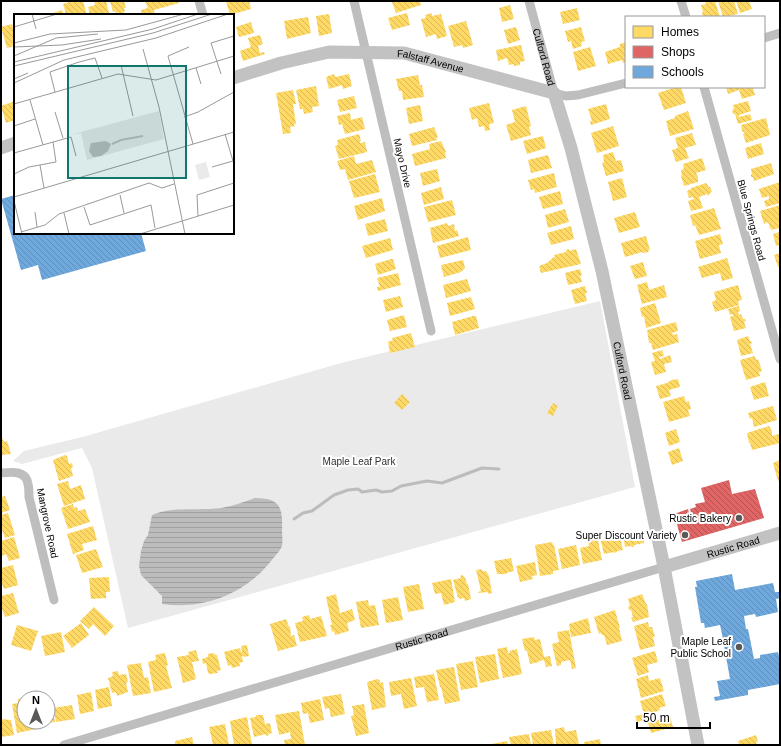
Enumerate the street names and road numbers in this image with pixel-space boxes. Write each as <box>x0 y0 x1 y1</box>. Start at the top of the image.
street label: Culford Road <box>531 27 557 87</box>
street label: Falstaff Avenue <box>397 48 465 75</box>
street label: Mayo Drive <box>391 137 414 189</box>
street label: Blue Springs Road <box>735 178 768 262</box>
street label: Culford Road <box>611 341 634 401</box>
street label: Mangrove Road <box>35 487 60 559</box>
street label: Rustic Road <box>706 534 761 560</box>
street label: Rustic Road <box>394 626 449 652</box>

